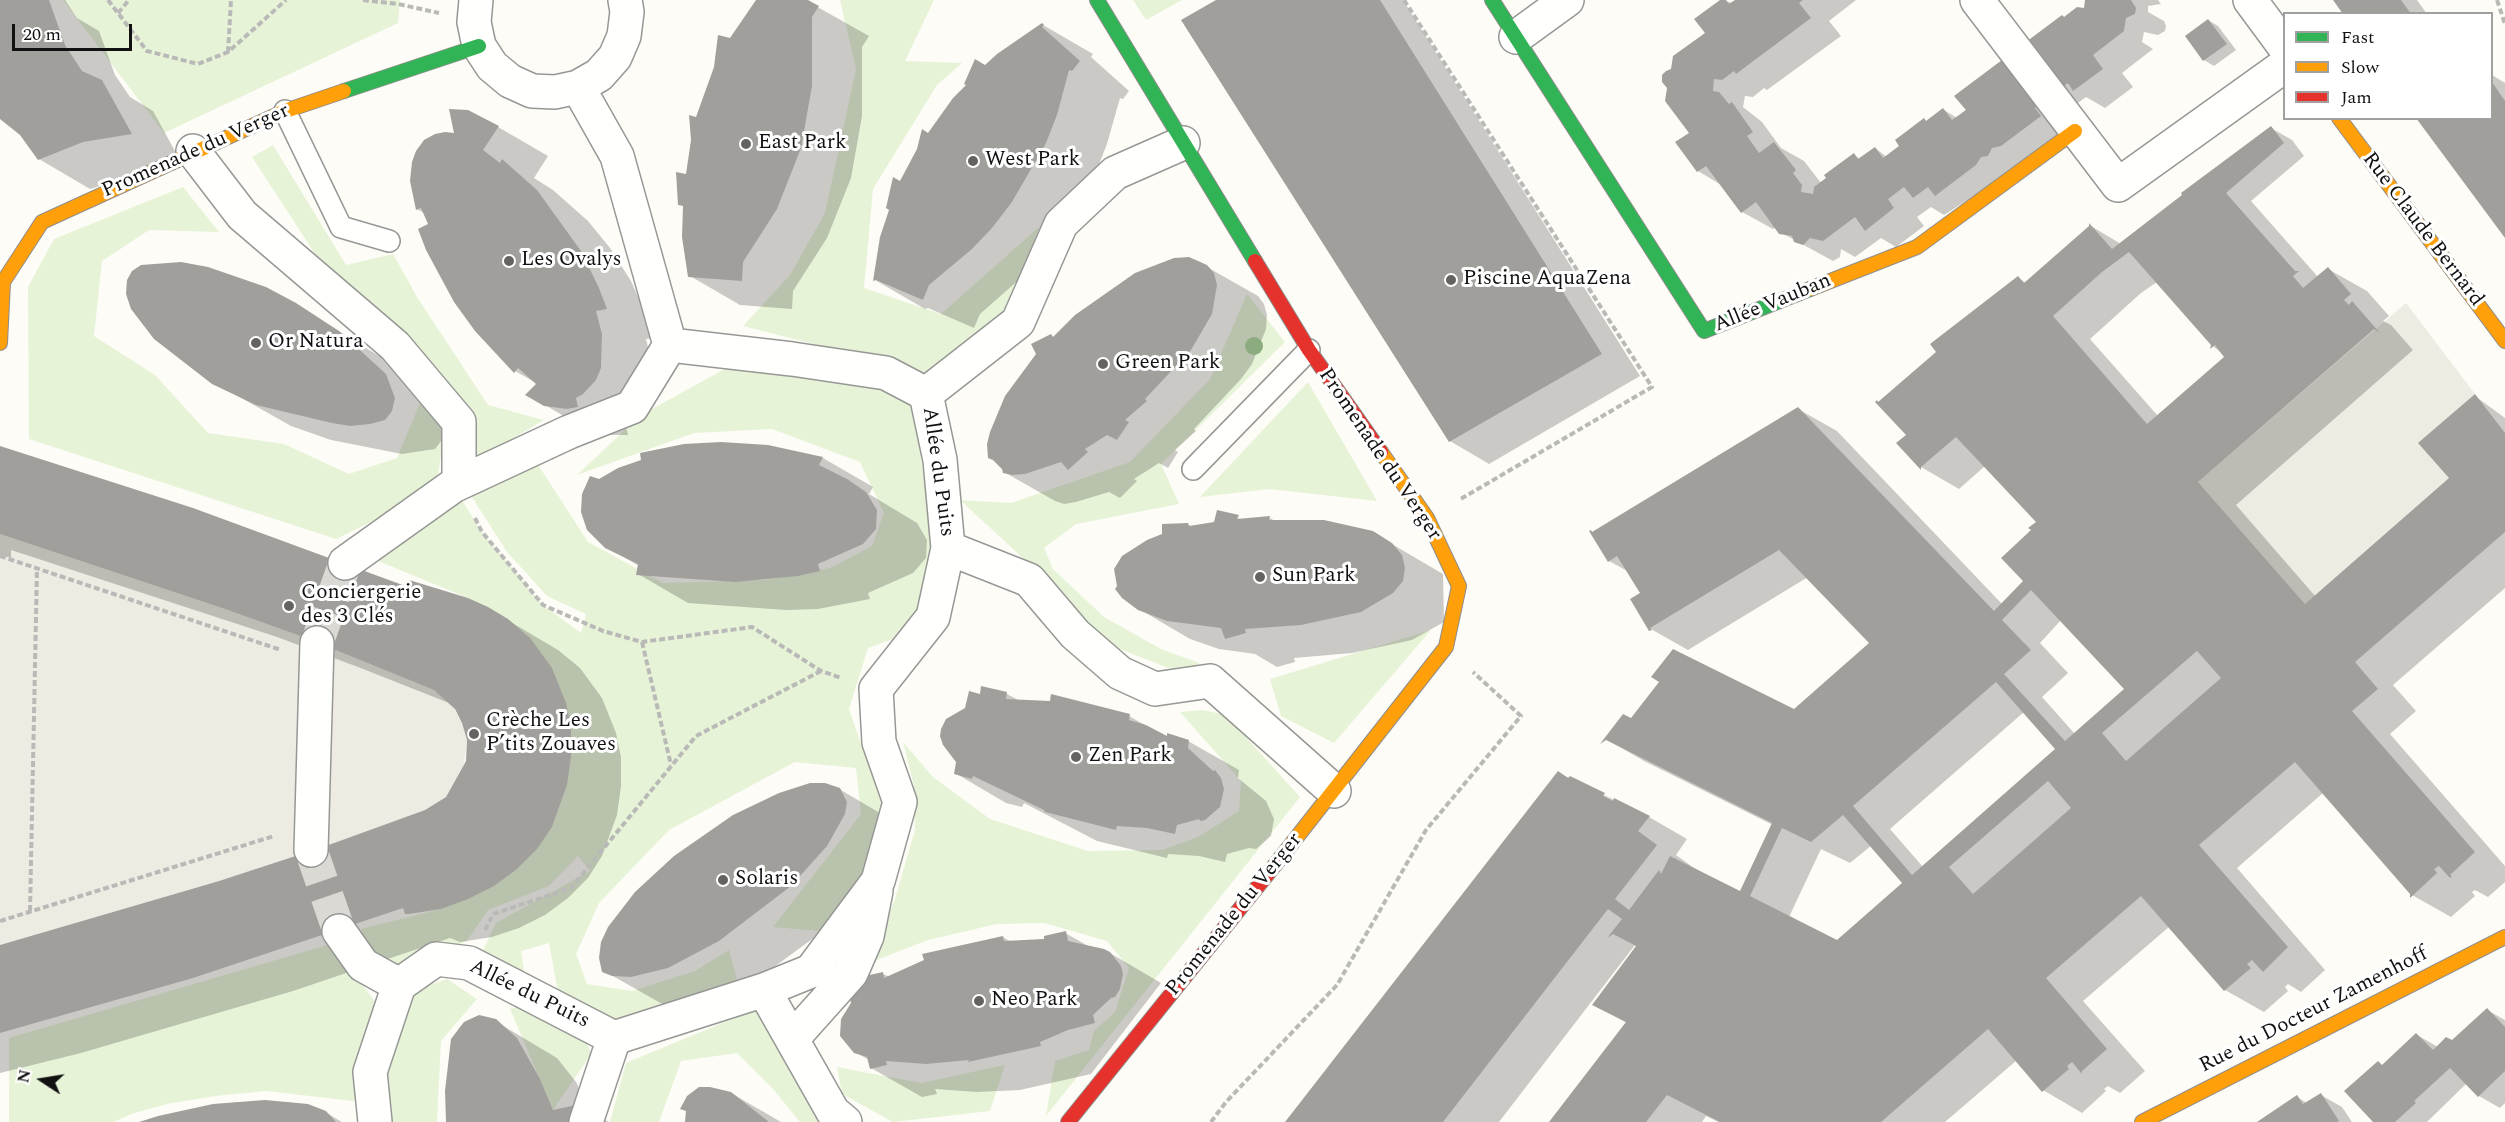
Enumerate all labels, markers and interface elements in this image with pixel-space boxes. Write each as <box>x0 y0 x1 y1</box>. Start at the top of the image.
scale bar <box>15 12 135 50</box>
legend <box>2283 12 2493 120</box>
text: 20 m <box>23 21 61 48</box>
text: Fast <box>2341 24 2374 51</box>
text: Slow <box>2341 54 2379 81</box>
text: Jam <box>2341 84 2372 111</box>
street label: Promenade du Verger <box>99 99 293 205</box>
place label: East Park <box>758 131 847 157</box>
marker: East Park <box>739 137 753 151</box>
place label: West Park <box>985 148 1080 174</box>
street label: Rue Claude Bernard <box>2356 148 2488 312</box>
marker: West Park <box>966 154 980 168</box>
place label: Les Ovalys <box>521 248 622 274</box>
marker: Les Ovalys <box>502 254 516 268</box>
place label: Piscine AquaZena <box>1463 267 1631 293</box>
street label: Allée Vauban <box>1711 269 1835 339</box>
marker: Piscine AquaZena <box>1444 273 1458 287</box>
place label: Or Natura <box>268 330 363 356</box>
marker: Or Natura <box>249 336 263 350</box>
place label: Green Park <box>1115 351 1221 377</box>
marker: Green Park <box>1096 357 1110 371</box>
street label: Promenade du Verger <box>1312 364 1446 546</box>
street label: Allée du Puits <box>915 406 959 538</box>
place label: Sun Park <box>1272 564 1356 590</box>
marker: Sun Park <box>1253 570 1267 584</box>
place label: Conciergerie des 3 Clés <box>301 581 421 631</box>
marker: Conciergerie des 3 Clés <box>282 599 296 613</box>
place label: Crèche Les P’tits Zouaves <box>486 709 616 759</box>
marker: Crèche Les P’tits Zouaves <box>467 727 481 741</box>
place label: Zen Park <box>1088 744 1172 770</box>
marker: Zen Park <box>1069 750 1083 764</box>
street label: Promenade du Verger <box>1162 829 1308 1001</box>
place label: Solaris <box>735 867 798 893</box>
marker: Solaris <box>716 873 730 887</box>
street label: Rue du Docteur Zamenhoff <box>2196 942 2432 1080</box>
street label: Allée du Puits <box>465 955 593 1035</box>
place label: Neo Park <box>991 988 1078 1014</box>
marker: Neo Park <box>972 994 986 1008</box>
north arrow <box>12 1050 72 1110</box>
text: N <box>11 1067 37 1085</box>

